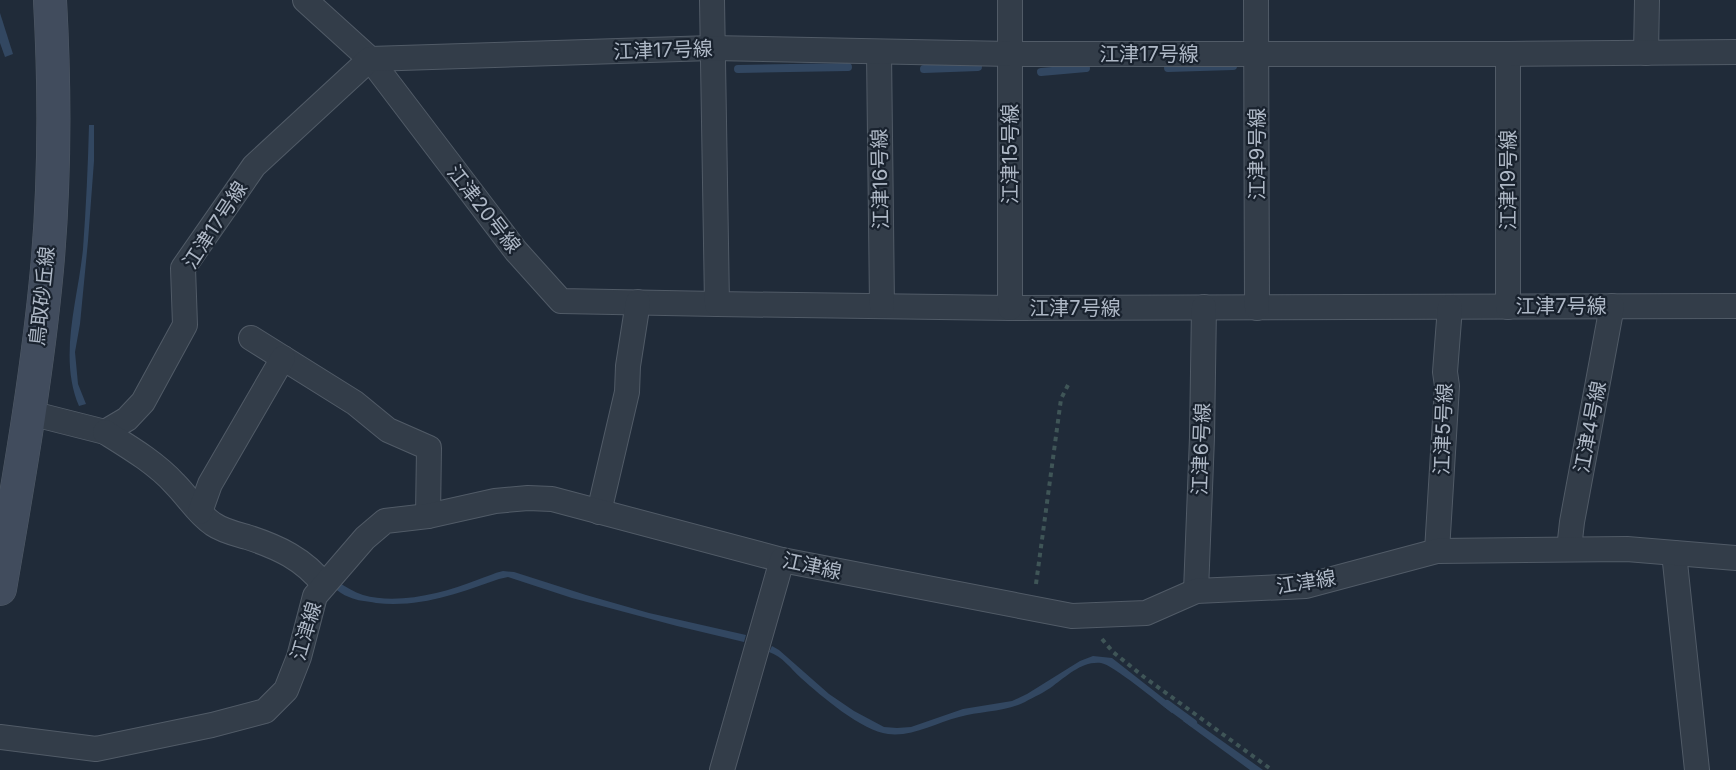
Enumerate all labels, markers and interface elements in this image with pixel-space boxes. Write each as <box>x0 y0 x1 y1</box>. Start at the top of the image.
street label: 江津17号線 <box>613 36 713 64</box>
street label: 江津17号線 <box>1099 42 1199 66</box>
street label: 江津15号線 <box>998 104 1022 204</box>
street label: 江津9号線 <box>1245 108 1269 200</box>
street label: 江津16号線 <box>867 129 893 229</box>
street label: 江津19号線 <box>1496 130 1520 230</box>
street label: 江津20号線 <box>442 160 526 258</box>
street label: 江津17号線 <box>178 177 252 273</box>
street label: 鳥取砂丘線 <box>25 245 59 347</box>
street label: 江津7号線 <box>1515 294 1607 318</box>
street label: 江津7号線 <box>1029 296 1121 320</box>
street label: 江津4号線 <box>1569 379 1611 475</box>
street label: 江津5号線 <box>1429 383 1457 475</box>
street label: 江津6号線 <box>1187 402 1215 496</box>
street label: 江津線 <box>780 548 844 584</box>
street label: 江津線 <box>1274 565 1338 599</box>
street label: 江津線 <box>286 599 326 663</box>

